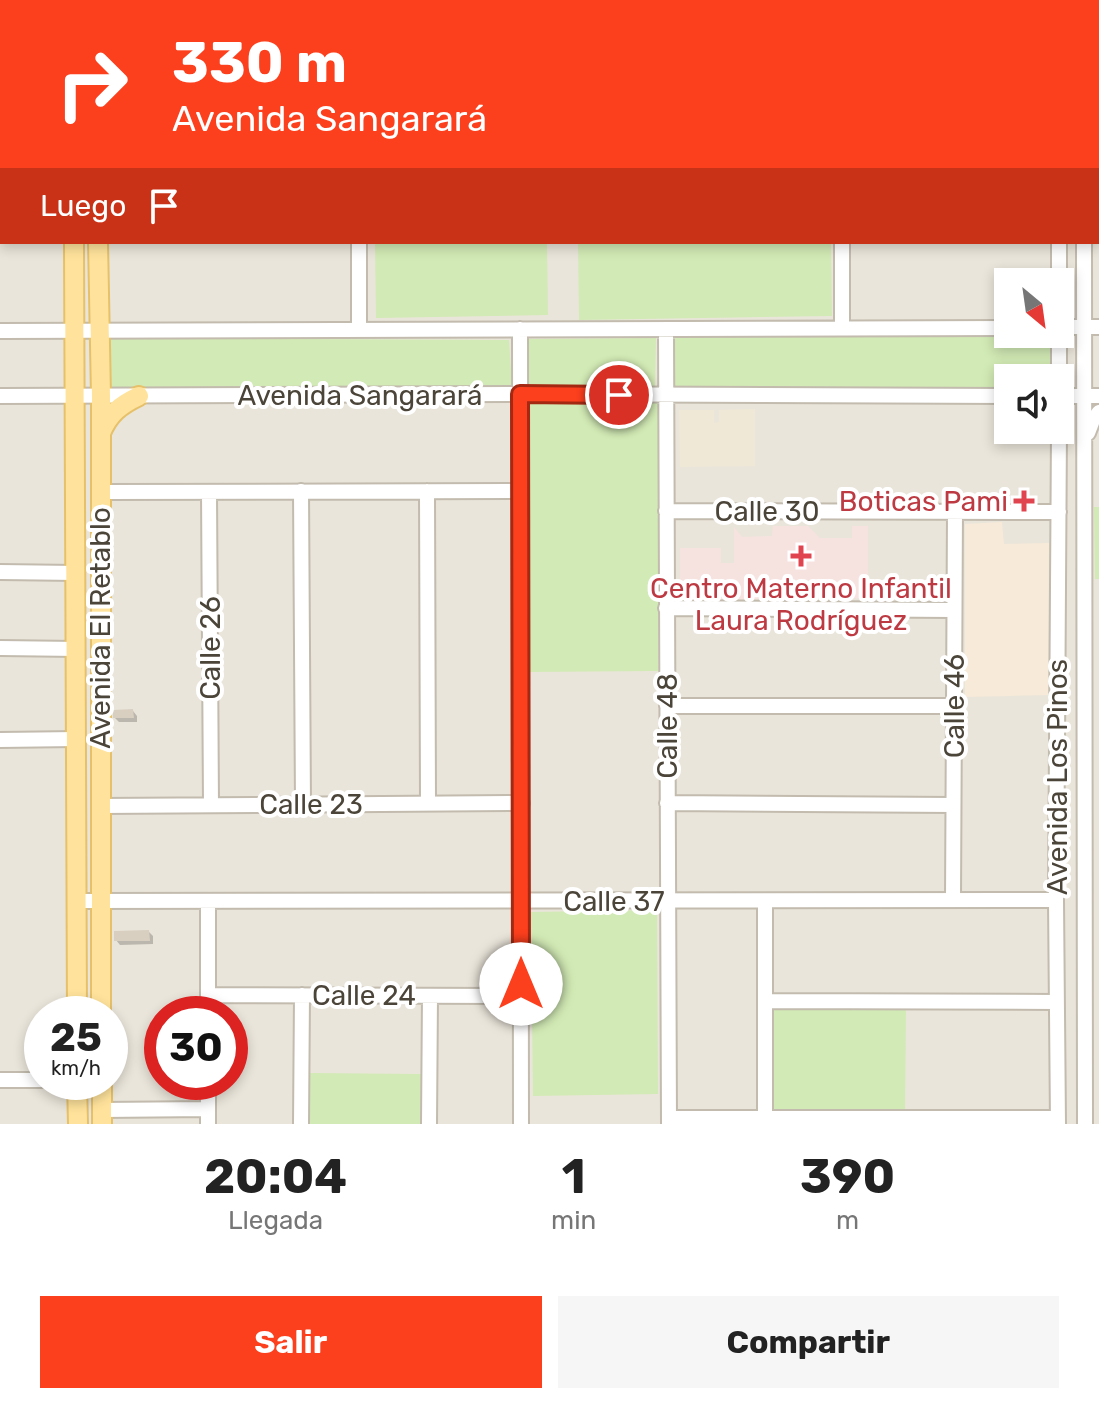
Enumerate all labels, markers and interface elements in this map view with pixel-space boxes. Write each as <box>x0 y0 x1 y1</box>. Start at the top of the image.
text: 330 m <box>172 30 347 96</box>
icon: right <box>40 32 144 136</box>
text: Avenida Sangarará <box>172 97 487 140</box>
icon: arrive <box>142 184 186 228</box>
text: Luego <box>40 188 126 224</box>
north arrow <box>994 268 1074 348</box>
map controls <box>994 268 1074 444</box>
pin <box>585 361 653 429</box>
button: sound <box>994 364 1074 444</box>
icon: arrive <box>597 373 641 417</box>
street label: Avenida Sangarará <box>237 379 483 412</box>
place label: Boticas Pami <box>839 485 1008 518</box>
marker: Boticas Pami <box>1015 492 1033 510</box>
street label: Calle 30 <box>715 495 819 528</box>
street label: Avenida El Retablo <box>84 507 117 749</box>
marker: Centro Materno Infantil Laura Rodríguez <box>790 545 812 567</box>
place label: Centro Materno Infantil Laura Rodríguez <box>650 572 952 637</box>
street label: Calle 26 <box>194 596 227 700</box>
street label: Calle 46 <box>938 654 971 758</box>
street label: Avenida Los Pinos <box>1041 659 1074 895</box>
street label: Calle 48 <box>651 673 684 779</box>
street label: Calle 23 <box>259 788 363 821</box>
street label: Calle 37 <box>563 885 665 918</box>
position arrow <box>479 942 563 1026</box>
street label: Calle 24 <box>312 979 416 1012</box>
speed limit sign: 30 <box>144 996 248 1100</box>
text: 25 <box>50 1014 102 1061</box>
text: km/h <box>51 1056 101 1080</box>
text: 20:04 <box>204 1148 347 1205</box>
text: 1 <box>562 1148 586 1205</box>
text: 390 <box>800 1148 895 1205</box>
text: Llegada <box>228 1205 323 1236</box>
text: min <box>551 1205 596 1236</box>
text: m <box>836 1205 859 1236</box>
button: Salir <box>40 1296 542 1388</box>
button: Compartir <box>558 1296 1059 1388</box>

